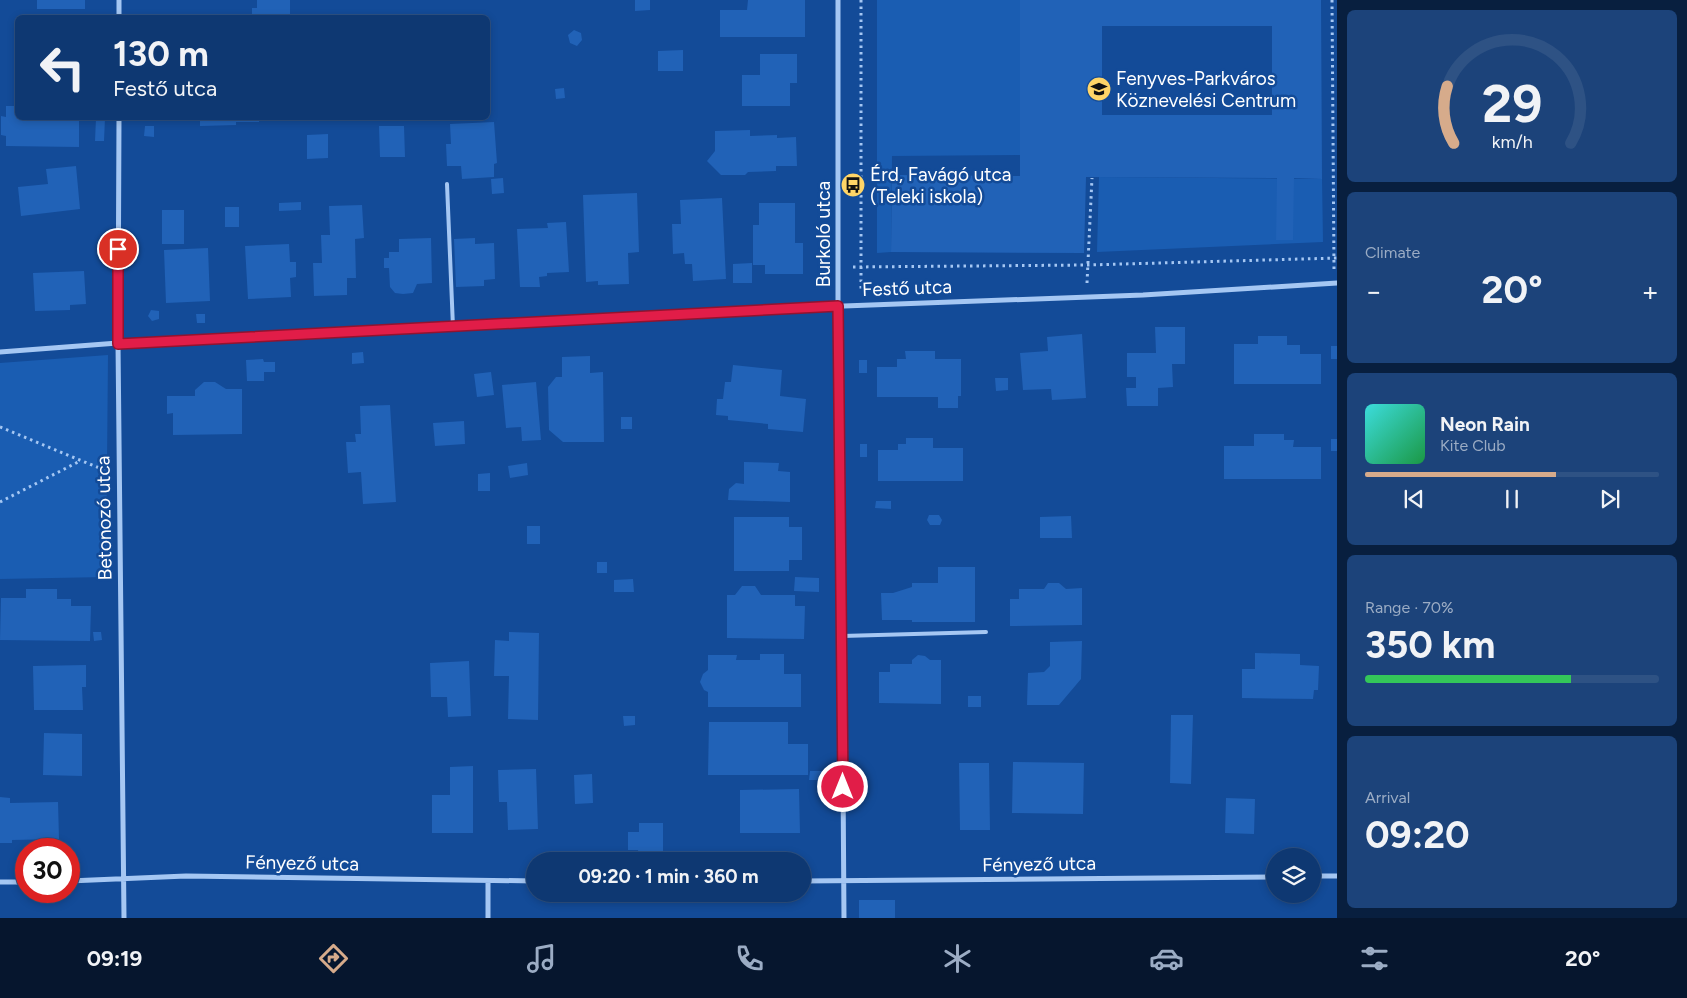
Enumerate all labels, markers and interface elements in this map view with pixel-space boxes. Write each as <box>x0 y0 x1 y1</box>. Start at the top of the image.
text: 130 m <box>113 33 209 75</box>
icon: left <box>30 35 95 100</box>
place label: Fenyves-Parkváros Köznevelési Centrum <box>1116 67 1296 112</box>
text: 29 <box>1482 73 1542 135</box>
text: Festő utca <box>113 75 217 102</box>
school or university icon: Fenyves-Parkváros Köznevelési Centrum <box>1086 76 1112 102</box>
text: km/h <box>1492 131 1532 152</box>
place label: Érd, Favágó utca (Teleki iskola) <box>870 163 1011 208</box>
bus stop icon: Érd, Favágó utca (Teleki iskola) <box>840 172 866 198</box>
street label: Burkoló utca <box>812 181 835 287</box>
pin <box>97 228 139 270</box>
icon: arrive <box>104 235 132 263</box>
text: Climate <box>1365 243 1420 262</box>
text: 20° <box>1482 267 1543 313</box>
text: − <box>1365 274 1382 308</box>
text: + <box>1642 274 1659 308</box>
street label: Festő utca <box>862 275 952 301</box>
text: Neon Rain <box>1440 413 1530 436</box>
text: Kite Club <box>1440 436 1506 455</box>
street label: Betonozó utca <box>91 456 117 580</box>
icon: previous <box>1400 485 1428 513</box>
icon: pause <box>1498 485 1526 513</box>
icon: next <box>1596 485 1624 513</box>
text: Range · 70% <box>1365 598 1454 617</box>
text: 350 km <box>1365 622 1495 668</box>
position arrow <box>816 760 868 812</box>
text: Arrival <box>1365 788 1410 807</box>
text: 09:20 <box>1365 812 1470 858</box>
speed limit sign: 30 <box>15 838 80 903</box>
map controls <box>1266 848 1321 903</box>
button: layers <box>1266 848 1321 903</box>
street label: Fényező utca <box>245 851 359 875</box>
street label: Fényező utca <box>982 852 1096 876</box>
text: 09:20 · 1 min · 360 m <box>578 865 759 888</box>
icon: directions <box>316 941 351 976</box>
icon: music <box>524 941 559 976</box>
icon: phone <box>732 941 767 976</box>
icon: climate <box>940 941 975 976</box>
icon: car <box>1149 941 1184 976</box>
icon: filters <box>1357 941 1392 976</box>
text: 09:19 <box>87 945 142 972</box>
text: 20° <box>1565 945 1600 972</box>

